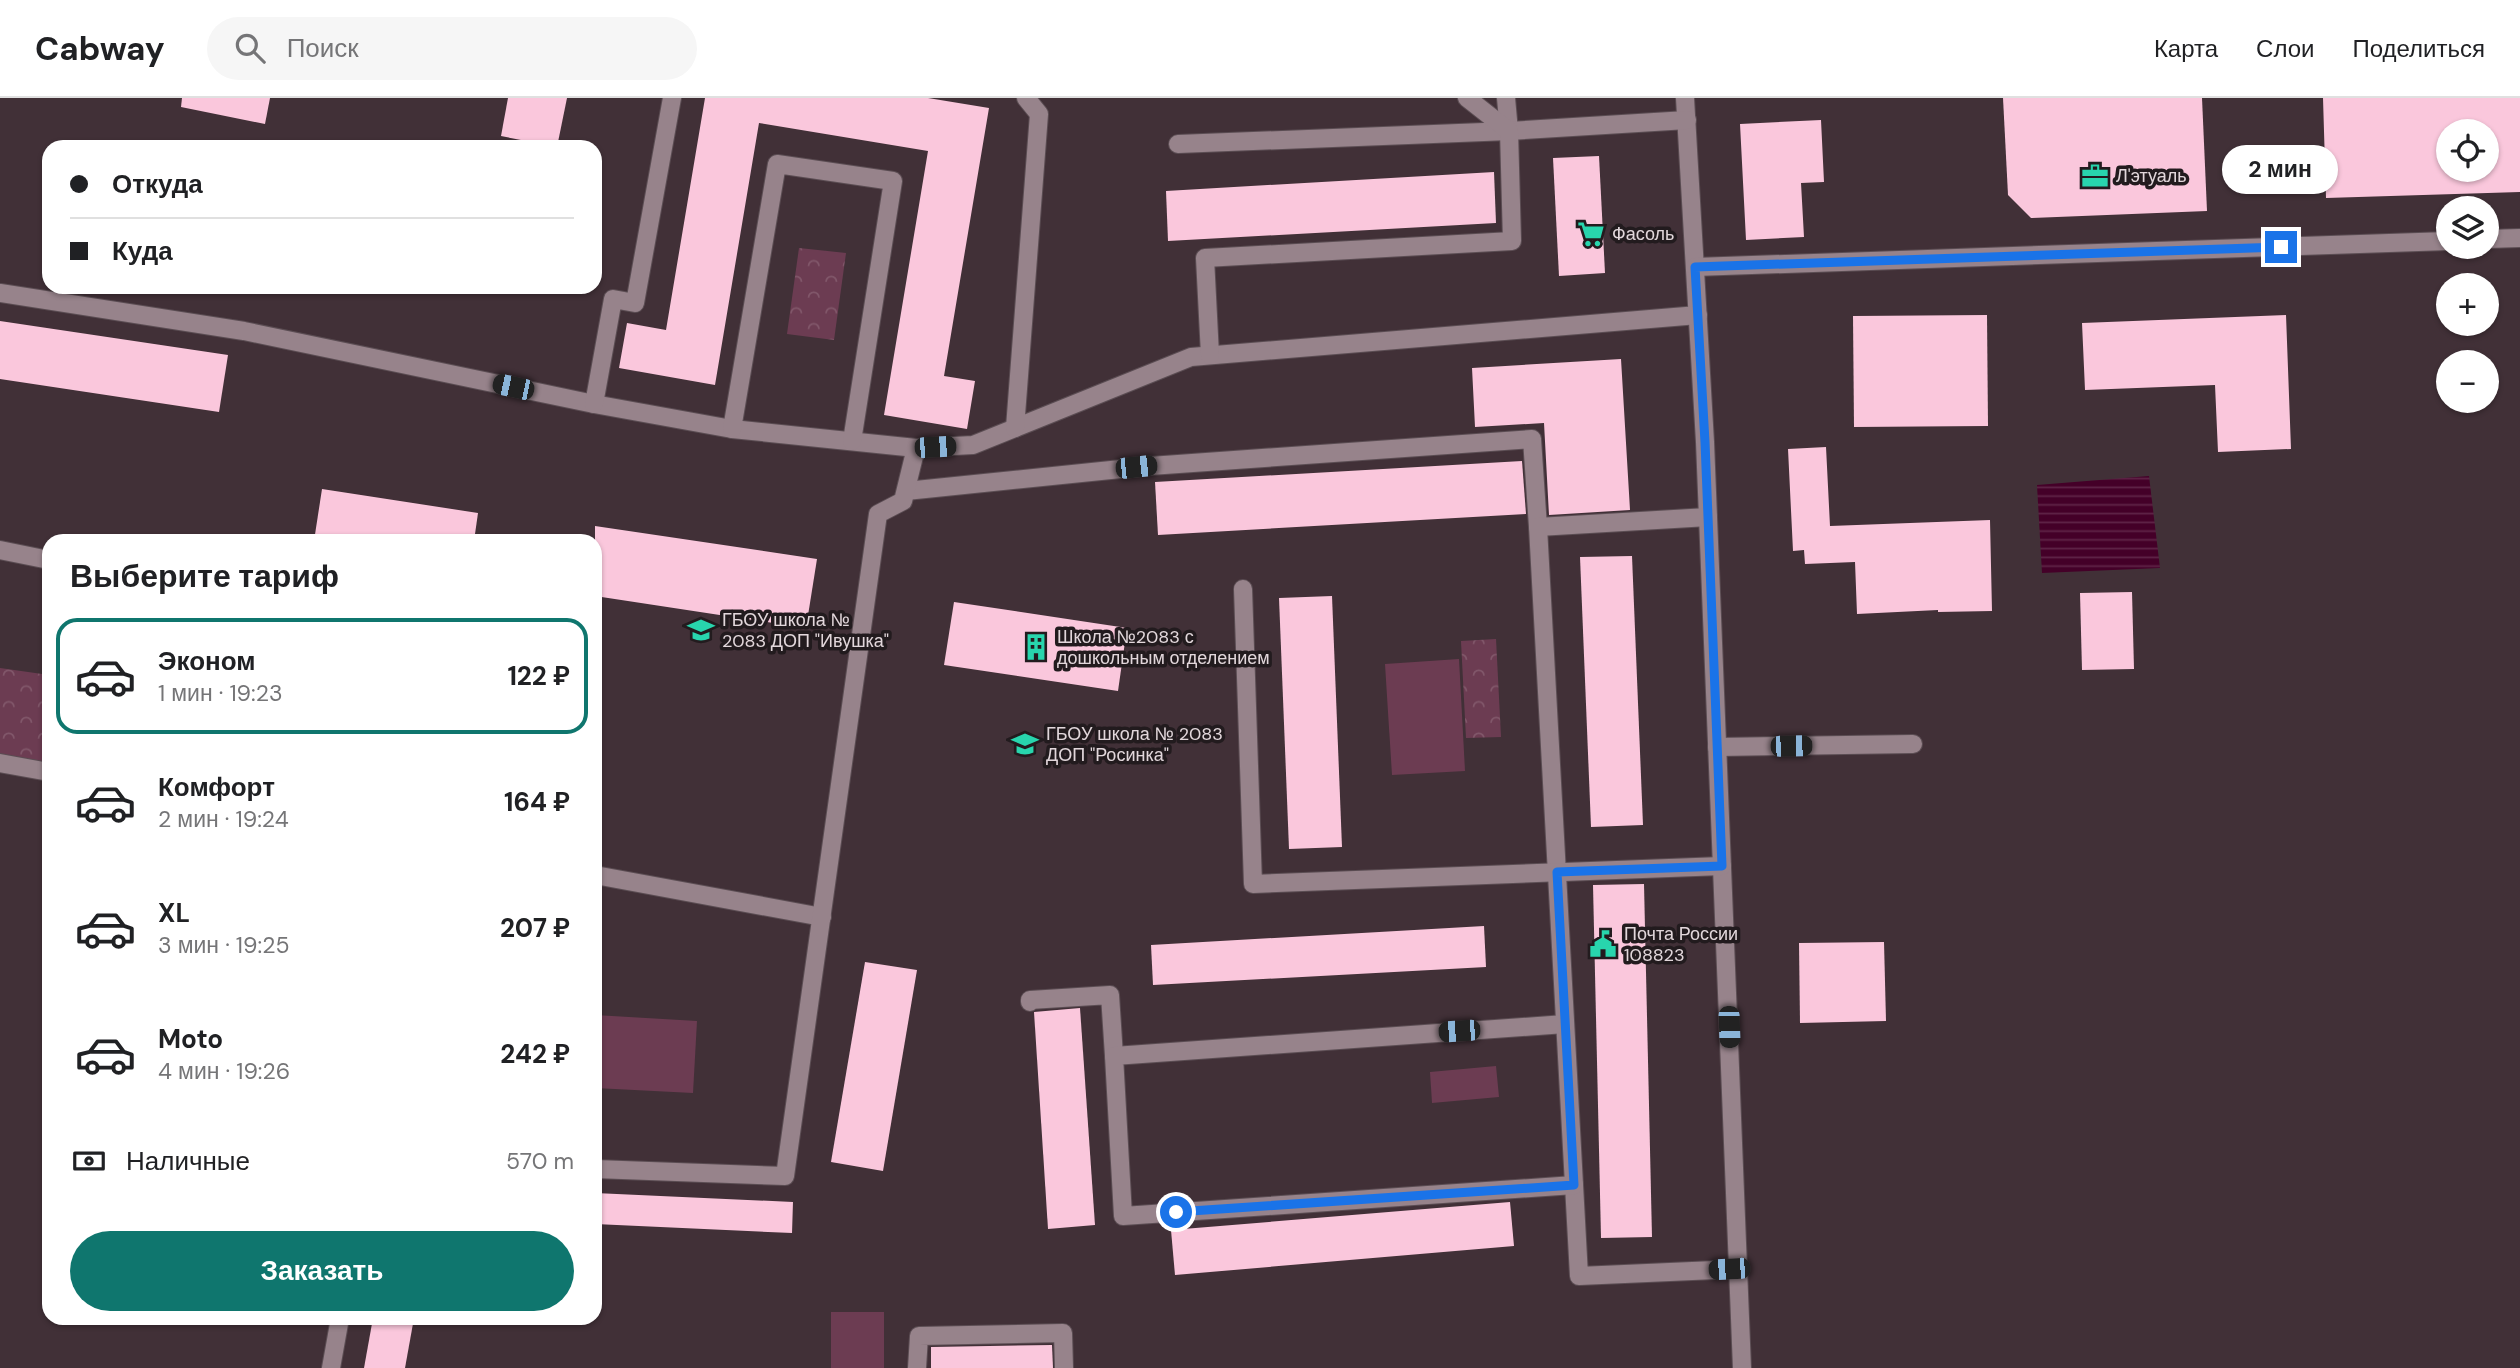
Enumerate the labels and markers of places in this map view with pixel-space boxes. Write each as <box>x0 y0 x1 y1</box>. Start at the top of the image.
office icon: Л'этуаль <box>2080 161 2110 191</box>
place label: Л'этуаль <box>2116 164 2187 188</box>
supermarket icon: Фасоль <box>1576 219 1606 249</box>
place label: Фасоль <box>1612 222 1674 246</box>
place label: ГБОУ школа № 2083 ДОП "Ивушка" <box>722 608 889 653</box>
school or university icon: ГБОУ школа № 2083 ДОП "Ивушка" <box>686 615 716 645</box>
place label: Школа №2083 с дошкольным отделением <box>1057 625 1270 670</box>
building icon: Школа №2083 с дошкольным отделением <box>1021 632 1051 662</box>
place label: ГБОУ школа № 2083 ДОП "Росинка" <box>1046 722 1223 767</box>
school or university icon: ГБОУ школа № 2083 ДОП "Росинка" <box>1010 729 1040 759</box>
place label: Почта России 108823 <box>1624 922 1738 967</box>
public building icon: Почта России 108823 <box>1588 929 1618 959</box>

